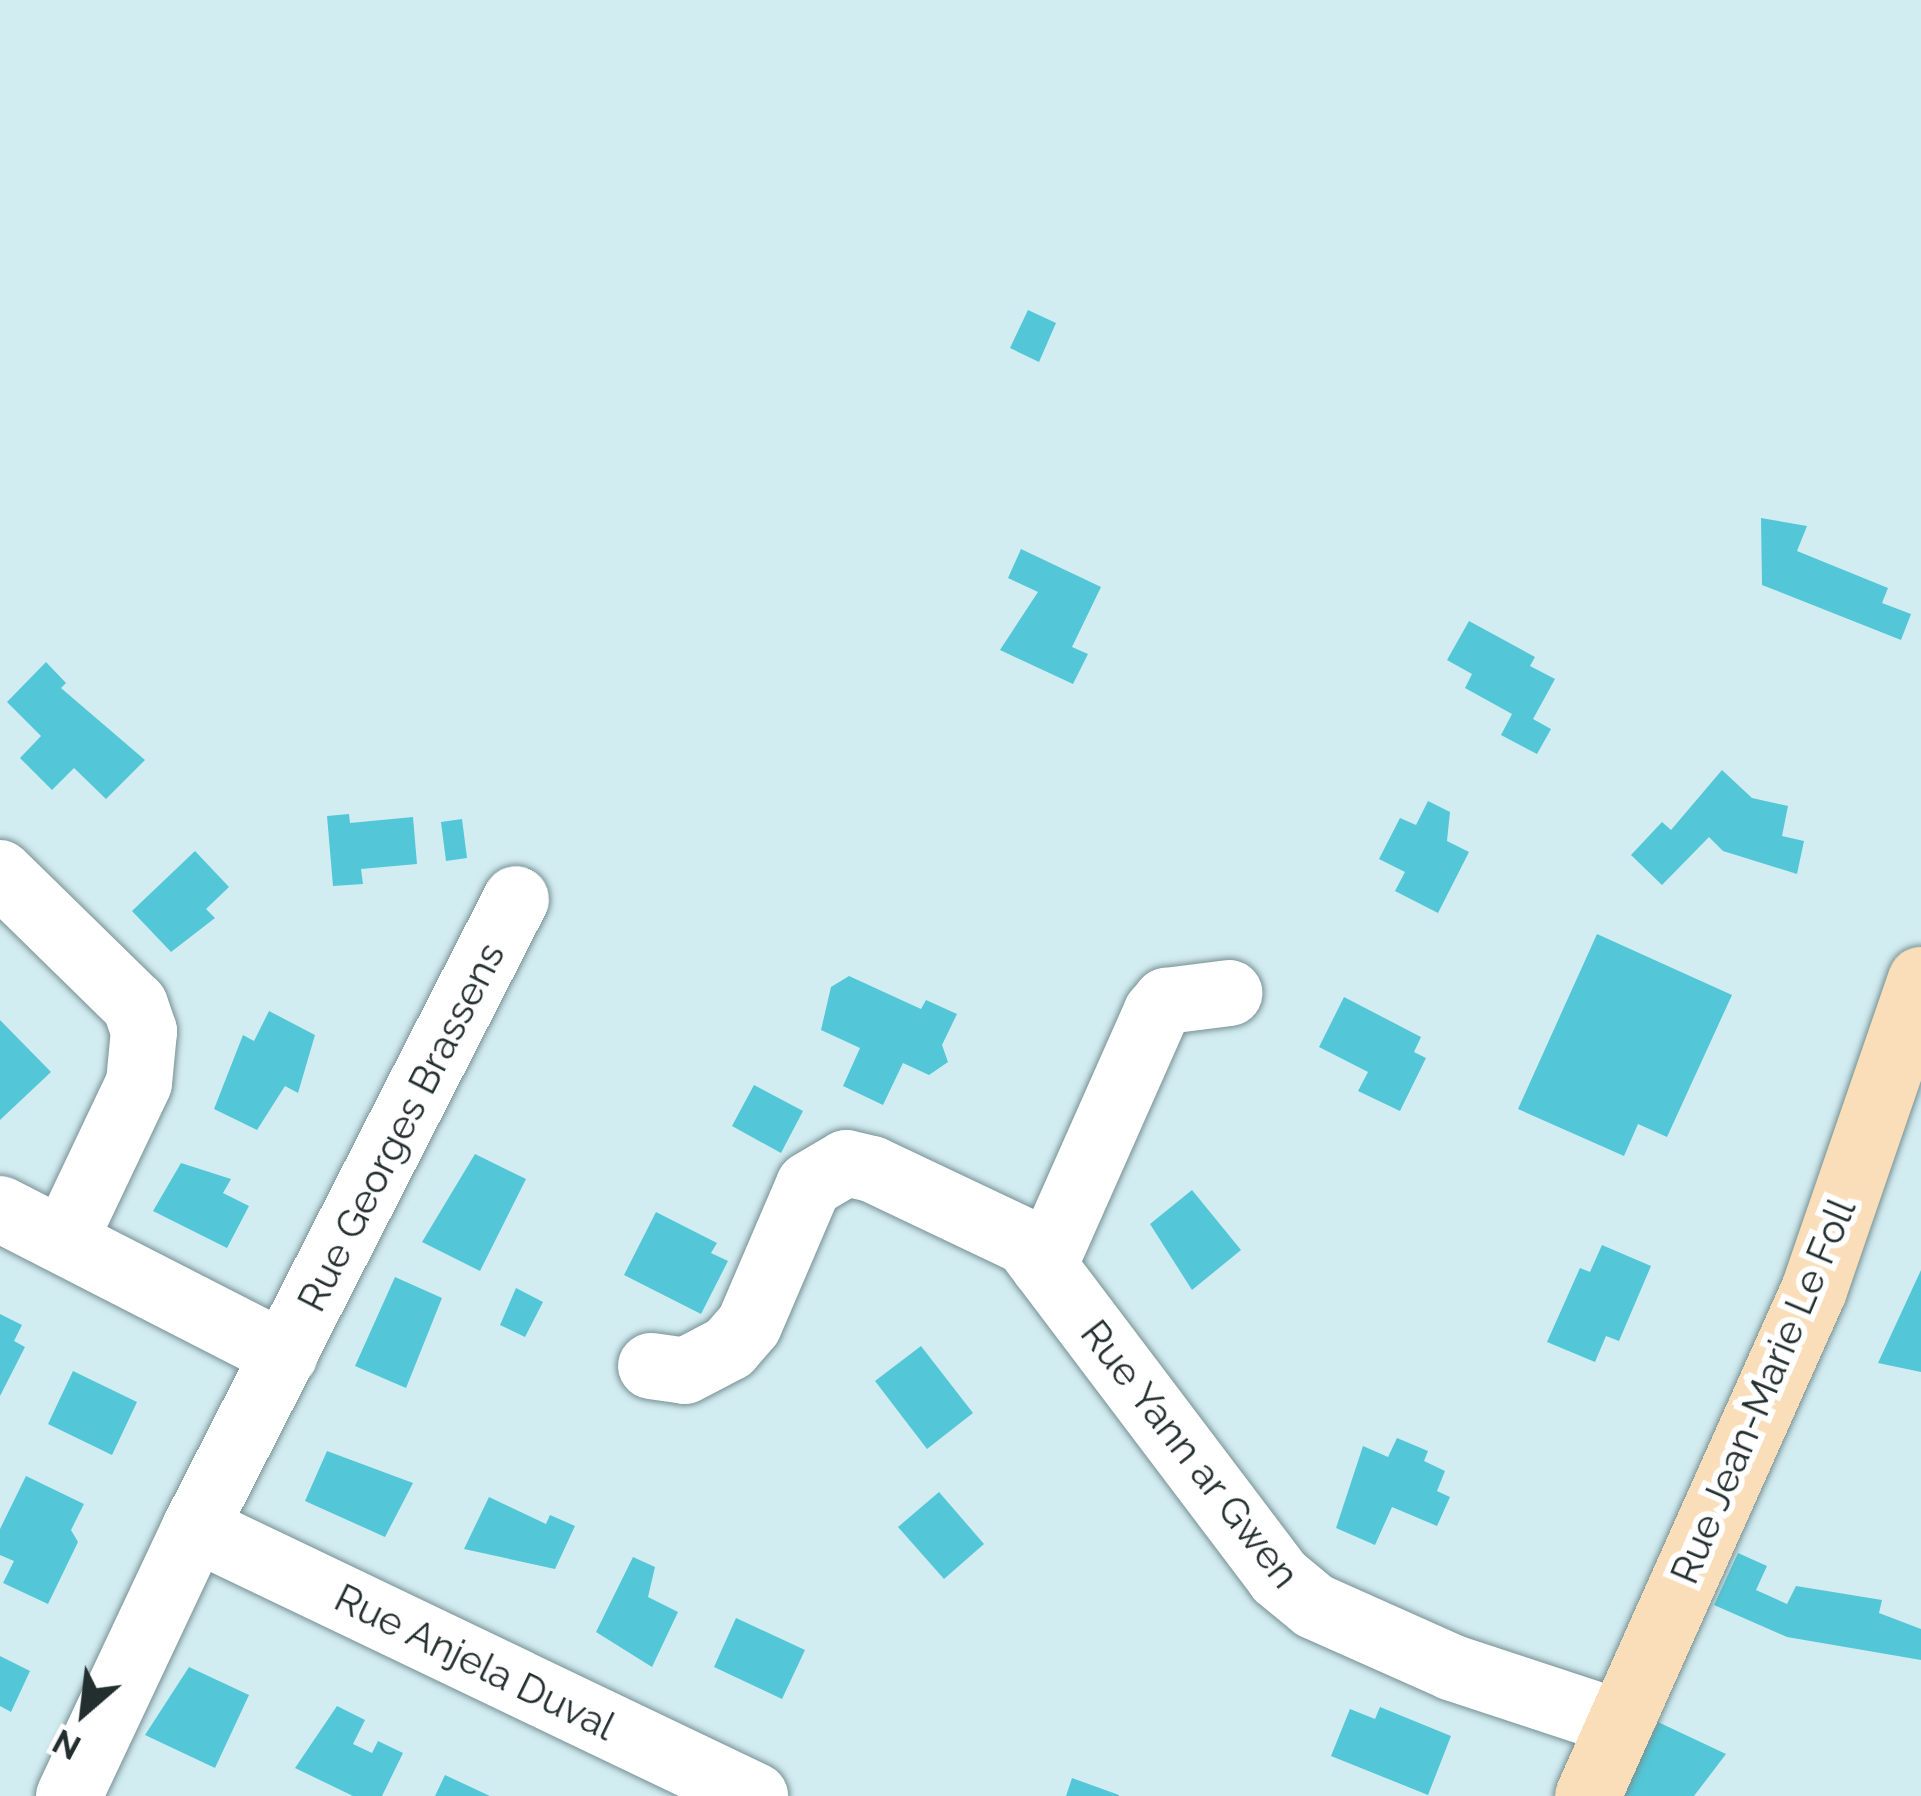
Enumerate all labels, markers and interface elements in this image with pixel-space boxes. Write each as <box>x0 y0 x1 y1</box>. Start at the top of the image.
street label: Rue Georges Brassens <box>288 935 514 1319</box>
street label: Rue Jean-Marie Le Foll <box>1660 1191 1866 1591</box>
street label: Rue Yann ar Gwen <box>1070 1310 1310 1598</box>
street label: Rue Anjela Duval <box>327 1574 623 1750</box>
north arrow <box>24 1652 144 1772</box>
text: N <box>47 1721 87 1767</box>

